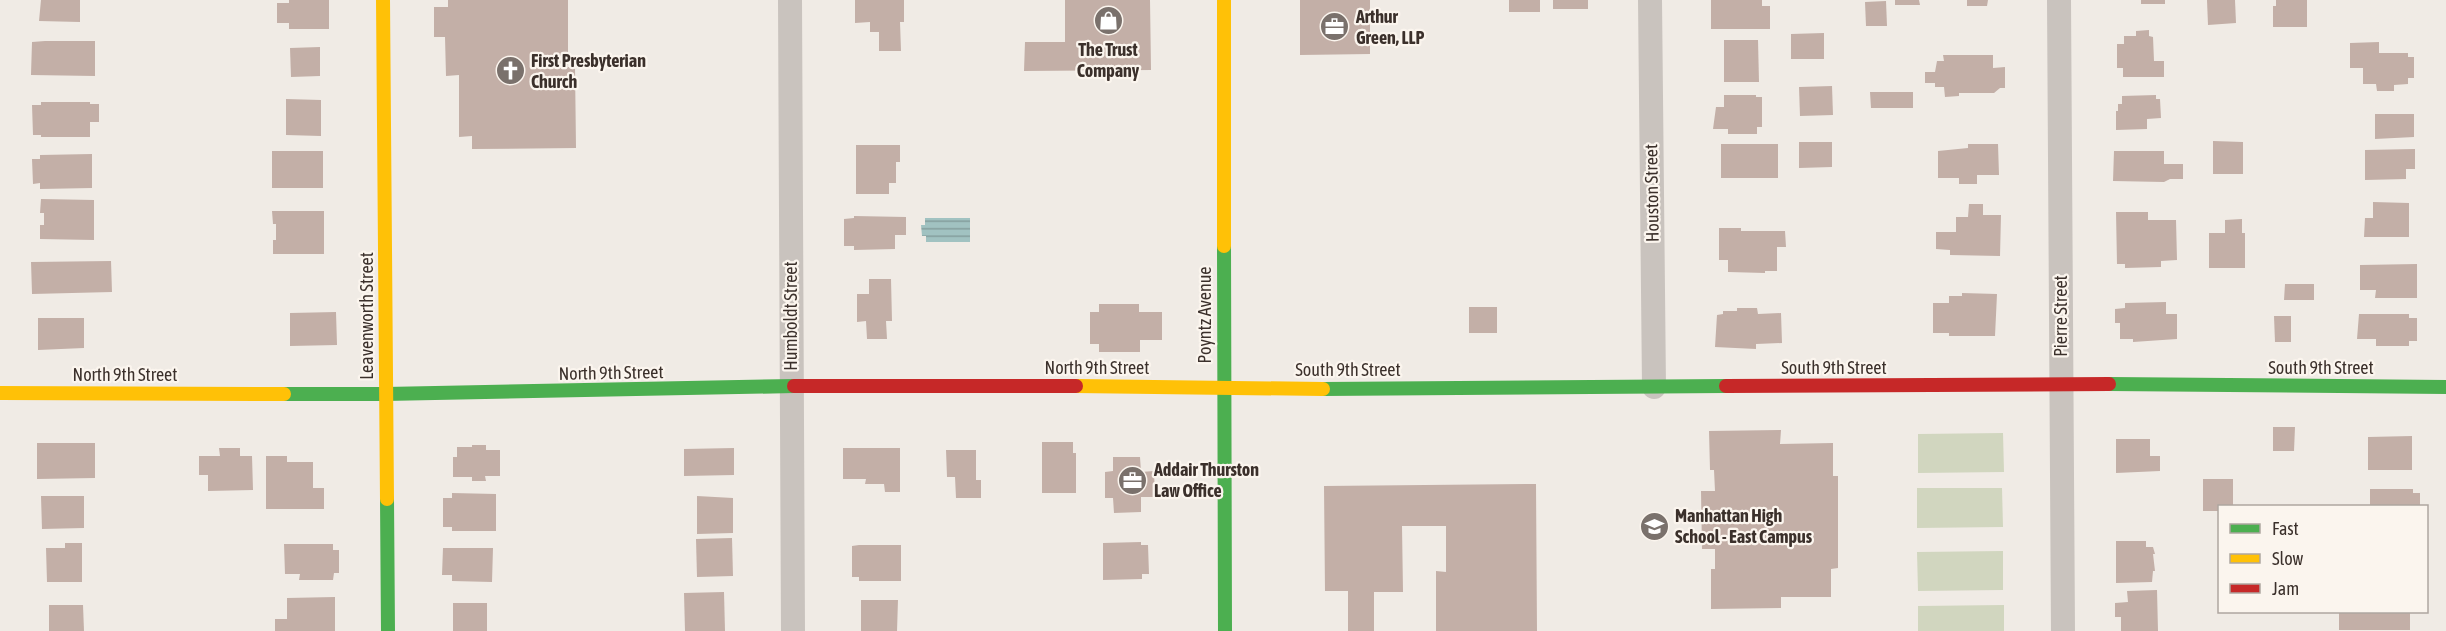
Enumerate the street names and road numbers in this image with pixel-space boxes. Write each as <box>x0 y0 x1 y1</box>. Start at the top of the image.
street label: Houston Street <box>1640 144 1663 242</box>
street label: Leavenworth Street <box>356 252 377 380</box>
street label: Humboldt Street <box>780 261 801 371</box>
street label: Poyntz Avenue <box>1194 266 1215 364</box>
street label: Pierre Street <box>2050 275 2071 357</box>
street label: North 9th Street <box>1045 357 1149 378</box>
street label: South 9th Street <box>1781 357 1887 378</box>
street label: South 9th Street <box>2268 357 2374 378</box>
street label: South 9th Street <box>1295 359 1401 380</box>
street label: North 9th Street <box>558 361 664 384</box>
street label: North 9th Street <box>73 364 177 385</box>

